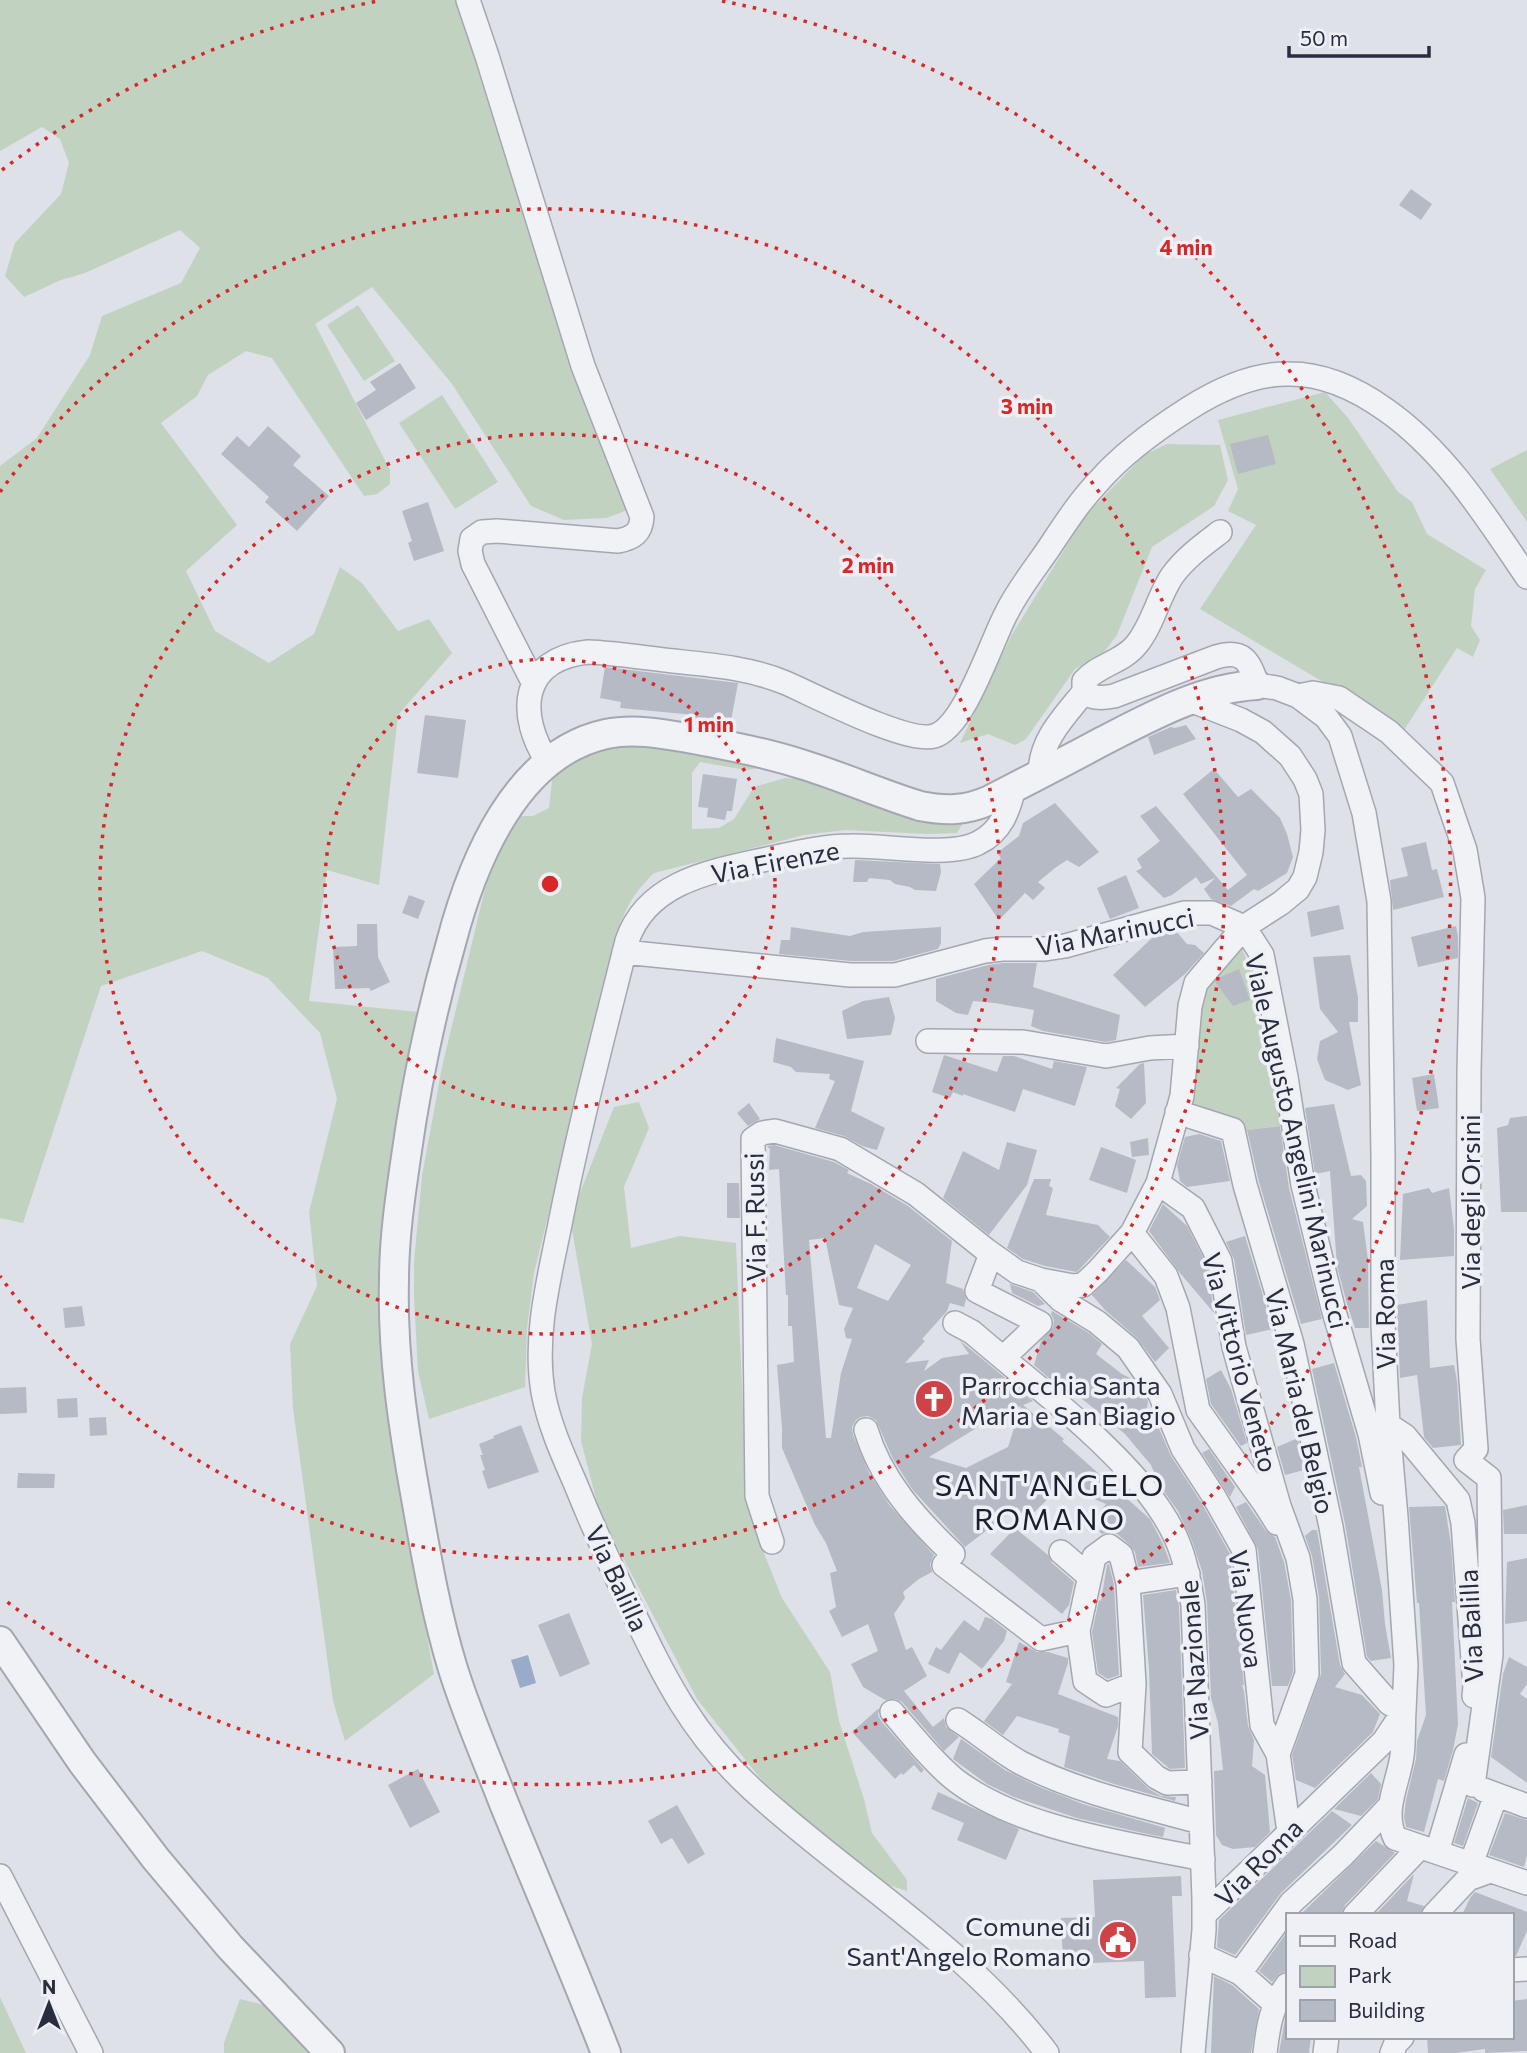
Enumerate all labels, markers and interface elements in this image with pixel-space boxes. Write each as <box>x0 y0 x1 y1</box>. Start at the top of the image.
scale bar <box>1289 14 1429 58</box>
text: 50 m <box>1300 25 1348 50</box>
text: 4 min <box>1159 234 1213 259</box>
text: 3 min <box>1001 393 1053 418</box>
text: 2 min <box>842 552 894 577</box>
text: 1 min <box>684 711 734 736</box>
street label: Via Firenze <box>708 833 842 889</box>
centre of rings <box>538 872 562 896</box>
street label: Via Marinucci <box>1033 900 1197 962</box>
street label: Viale Augusto Angelini Marinucci <box>1240 950 1356 1332</box>
street label: Via degli Orsini <box>1454 1114 1485 1290</box>
street label: Via F. Russi <box>737 1152 771 1282</box>
street label: Via Vittorio Veneto <box>1197 1249 1285 1475</box>
street label: Via Roma <box>1368 1258 1400 1370</box>
street label: Via Maria del Belgio <box>1260 1285 1342 1517</box>
place label: Parrocchia Santa Maria e San Biagio <box>961 1369 1176 1430</box>
church icon: Parrocchia Santa Maria e San Biagio <box>913 1378 955 1420</box>
district label: SANT'ANGELO ROMANO <box>935 1465 1165 1536</box>
street label: Via Balilla <box>580 1520 656 1636</box>
street label: Via Nuova <box>1223 1548 1271 1670</box>
street label: Via Balilla <box>1452 1568 1488 1684</box>
street label: Via Nazionale <box>1172 1579 1214 1741</box>
street label: Via Roma <box>1208 1812 1308 1912</box>
place label: Comune di Sant'Angelo Romano <box>846 1910 1091 1971</box>
legend <box>1286 1913 1513 2039</box>
public building icon: Comune di Sant'Angelo Romano <box>1097 1919 1139 1961</box>
text: Road <box>1348 1927 1397 1952</box>
text: Park <box>1348 1962 1392 1987</box>
north arrow <box>14 1969 84 2039</box>
text: N <box>42 1975 56 1998</box>
text: Building <box>1348 1997 1425 2022</box>

